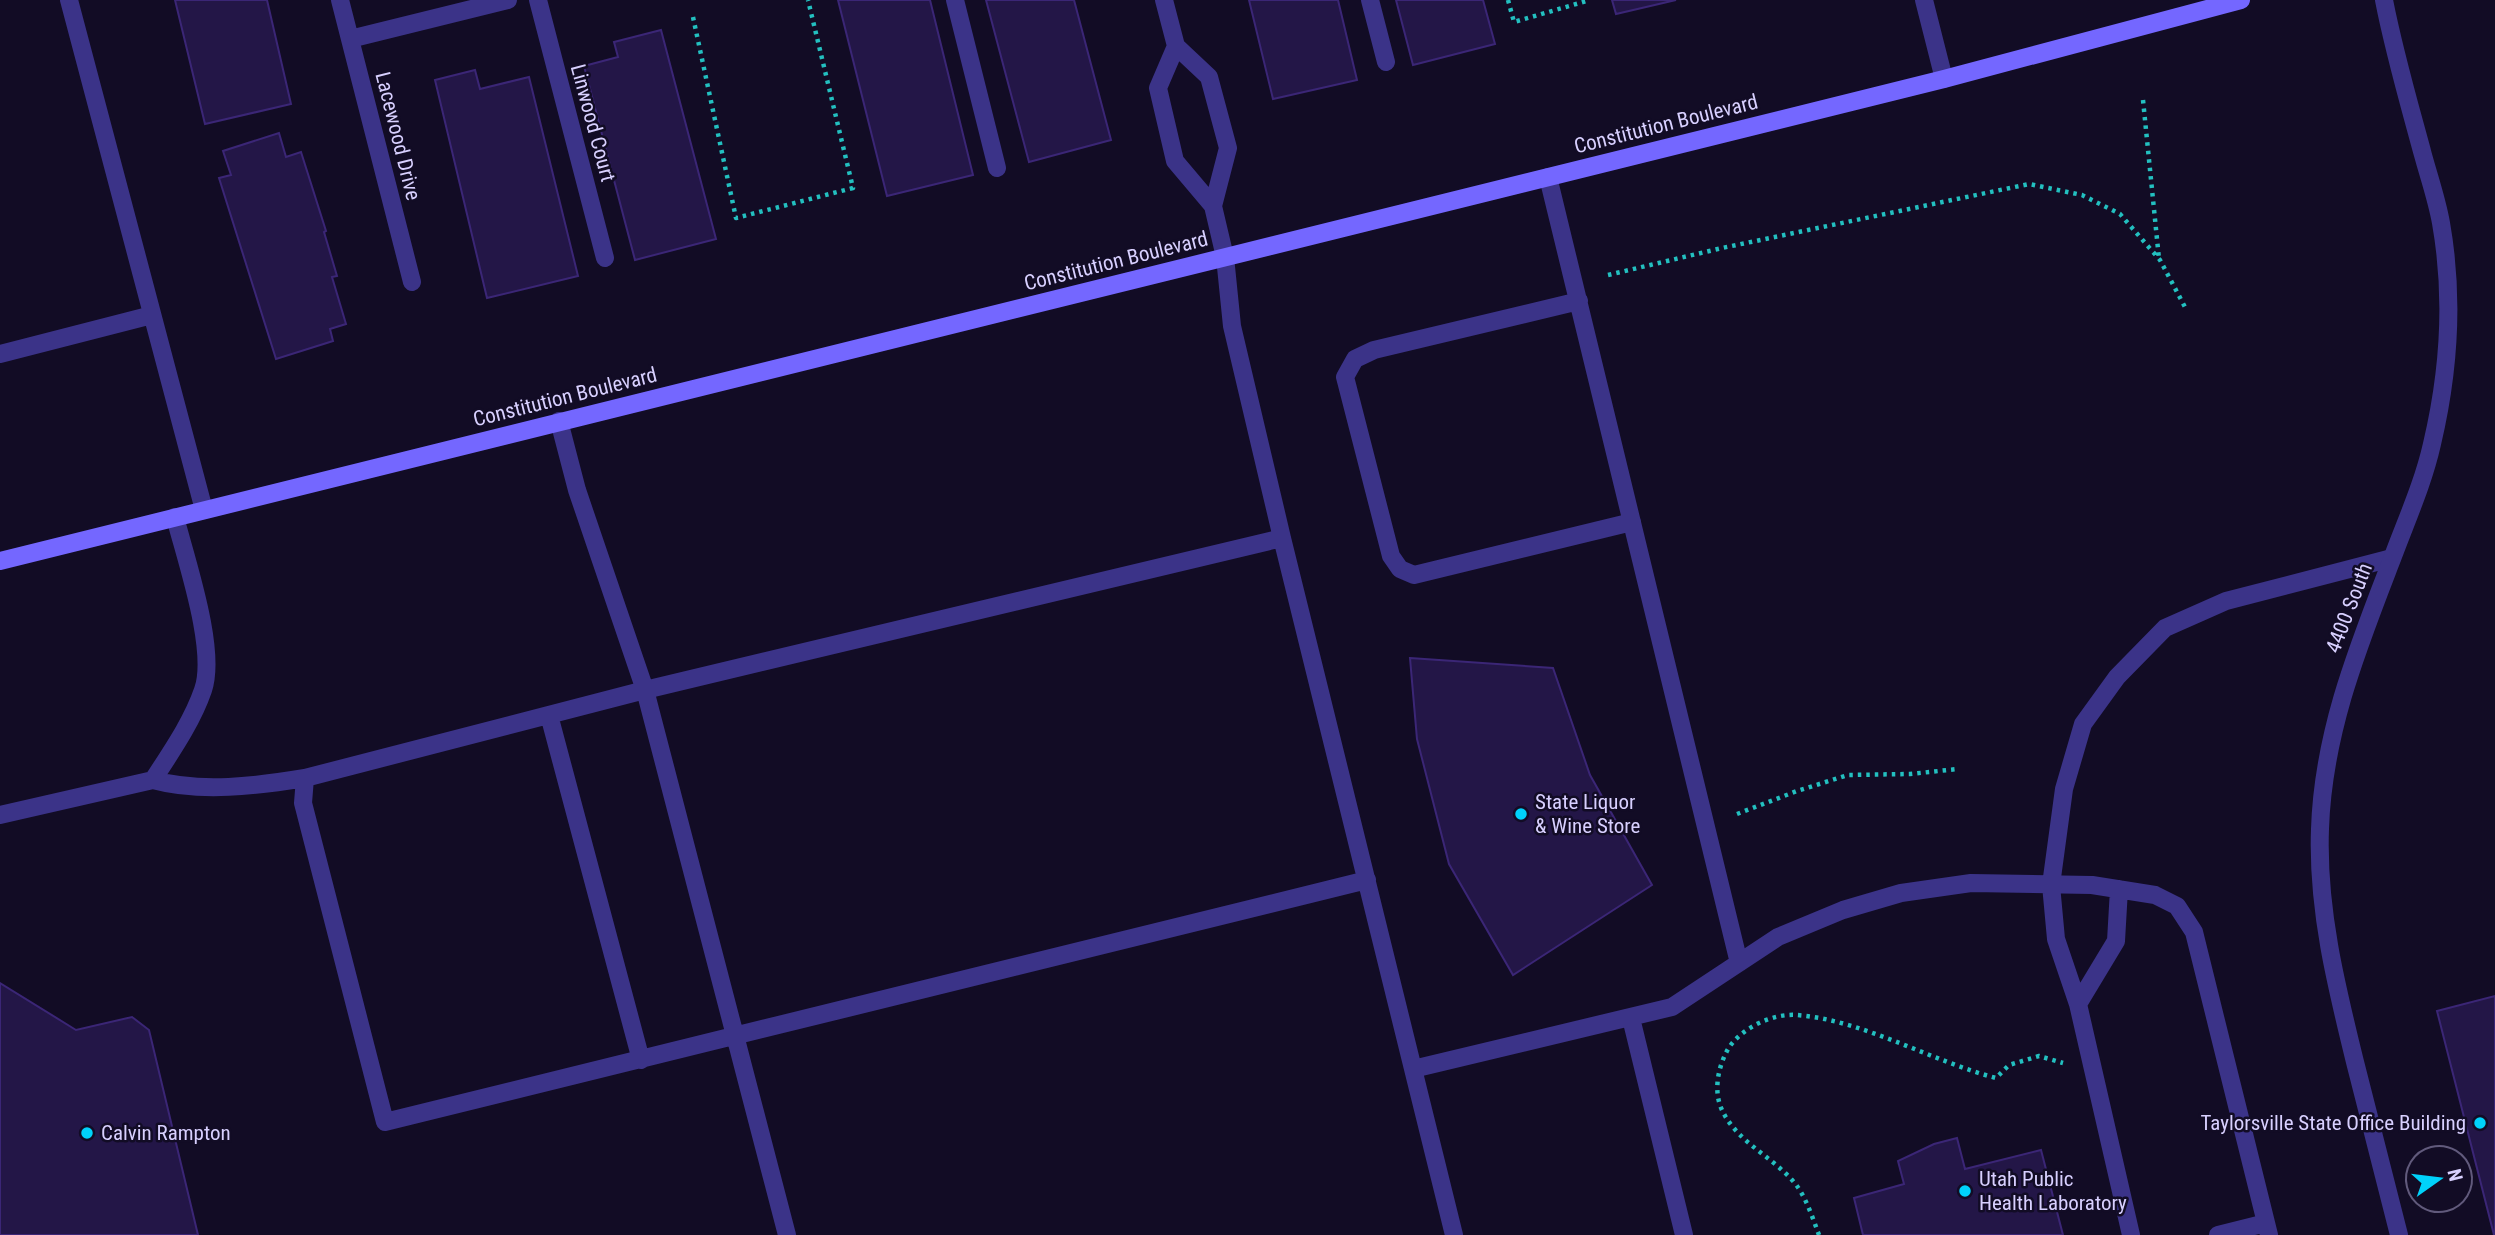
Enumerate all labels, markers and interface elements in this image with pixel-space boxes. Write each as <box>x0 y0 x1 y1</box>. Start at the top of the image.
street label: Linwood Court <box>566 62 620 184</box>
street label: Lacewood Drive <box>370 69 426 203</box>
street label: Constitution Boulevard <box>1572 90 1760 158</box>
street label: Constitution Boulevard <box>1022 227 1210 295</box>
street label: Constitution Boulevard <box>471 363 659 431</box>
street label: 4400 South <box>2321 560 2377 656</box>
place label: State Liquor & Wine Store <box>1535 790 1641 838</box>
marker: State Liquor & Wine Store <box>1513 806 1529 822</box>
place label: Taylorsville State Office Building <box>2200 1111 2466 1135</box>
marker: Taylorsville State Office Building <box>2472 1115 2488 1131</box>
place label: Calvin Rampton <box>101 1121 231 1145</box>
marker: Calvin Rampton <box>79 1125 95 1141</box>
north arrow <box>2404 1144 2474 1214</box>
place label: Utah Public Health Laboratory <box>1979 1167 2127 1215</box>
text: N <box>2442 1167 2468 1183</box>
marker: Utah Public Health Laboratory <box>1957 1183 1973 1199</box>

